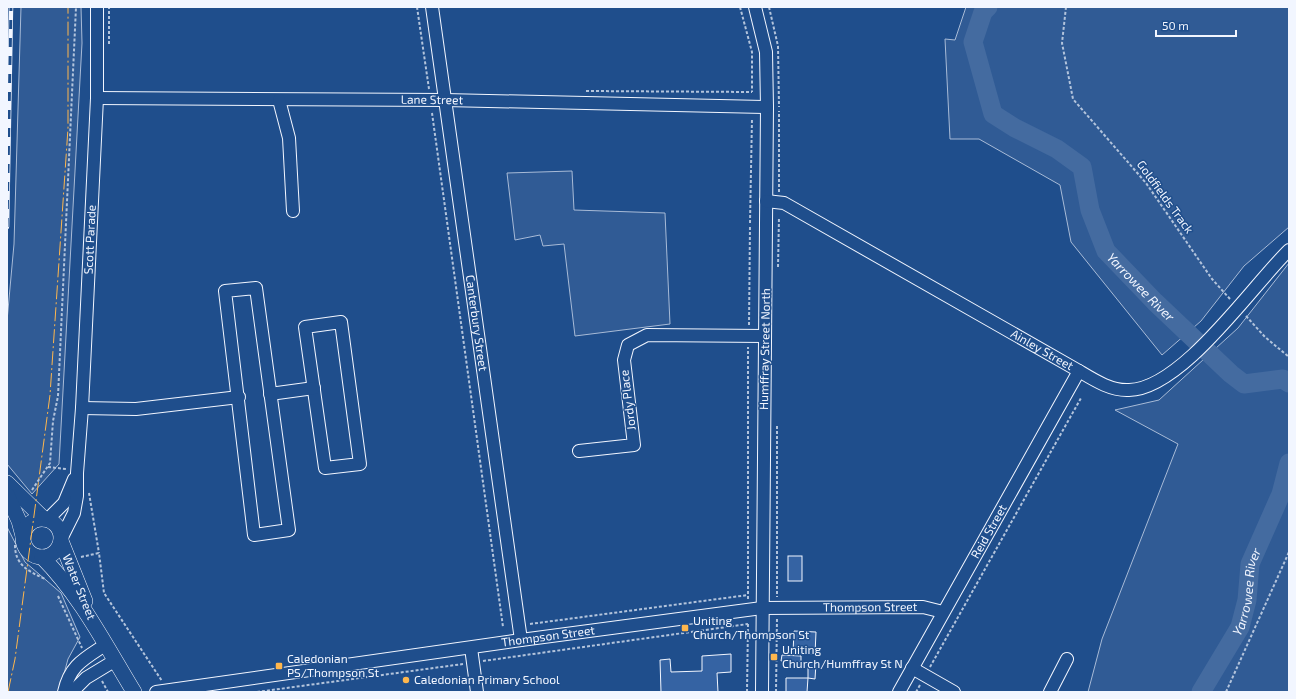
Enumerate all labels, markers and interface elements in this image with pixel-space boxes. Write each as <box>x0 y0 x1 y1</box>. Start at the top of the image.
scale bar <box>1156 12 1236 38</box>
text: 50 m <box>1162 18 1189 32</box>
street label: Lane Street <box>401 92 464 106</box>
street label: Goldfields Track <box>1135 157 1197 236</box>
street label: Scott Parade <box>80 204 98 275</box>
water label: Yarrowee River <box>1104 249 1179 325</box>
street label: Canterbury Street <box>464 274 491 372</box>
street label: Humffray Street North <box>756 288 772 410</box>
street label: Ainley Street <box>1009 326 1077 373</box>
street label: Jordy Place <box>616 369 638 431</box>
street label: Reid Street <box>967 501 1009 561</box>
water label: Yarrowee River <box>1229 544 1265 639</box>
street label: Water Street <box>60 552 100 622</box>
street label: Thompson Street <box>823 599 918 614</box>
place label: Uniting Church/Thompson St <box>693 613 810 641</box>
street label: Thompson Street <box>500 622 596 649</box>
marker: Uniting Church/Thompson St <box>680 623 690 633</box>
place label: Uniting Church/Humffray St N <box>782 642 903 670</box>
place label: Caledonian PS/Thompson St <box>287 651 379 679</box>
marker: Uniting Church/Humffray St N <box>769 652 779 662</box>
marker: Caledonian PS/Thompson St <box>274 661 284 671</box>
place label: Caledonian Primary School <box>414 672 560 686</box>
marker: Caledonian Primary School <box>401 675 411 685</box>

